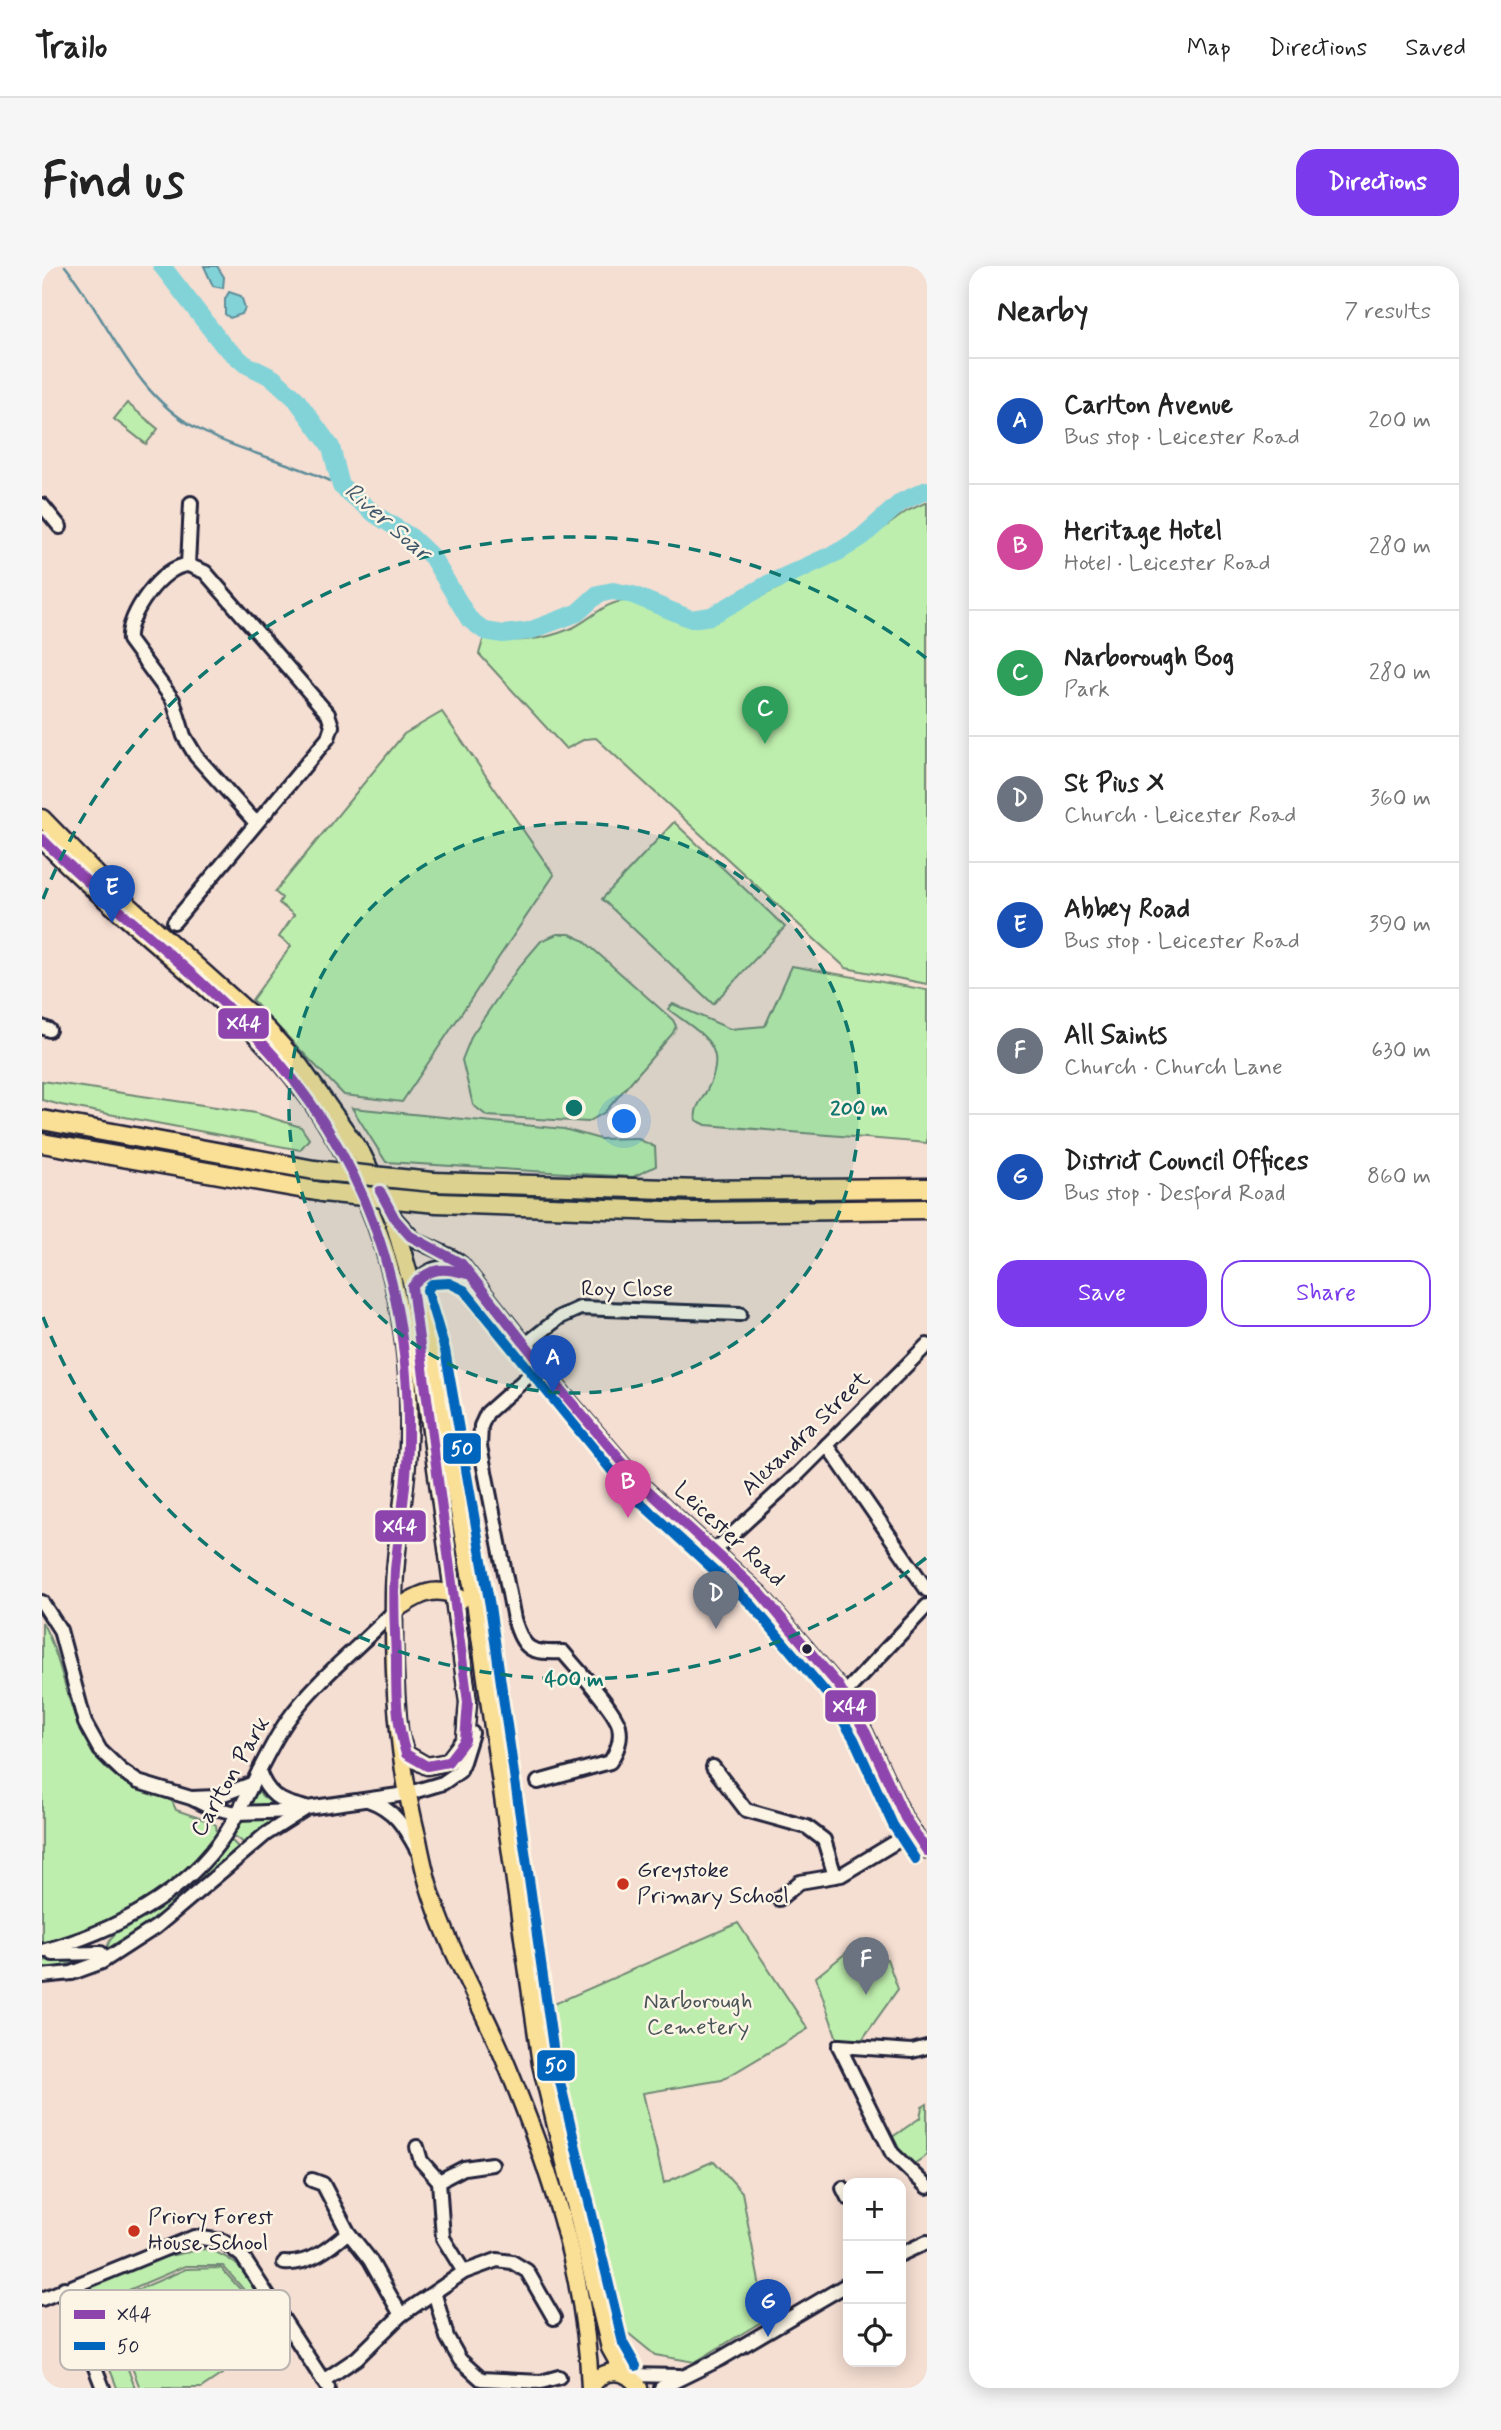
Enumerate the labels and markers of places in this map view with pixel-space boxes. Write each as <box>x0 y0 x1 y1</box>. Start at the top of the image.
pin: C <box>742 686 788 744</box>
pin: E <box>89 865 135 923</box>
centre of rings <box>562 1096 586 1120</box>
pin: A <box>530 1335 576 1393</box>
pin: B <box>605 1460 651 1518</box>
pin: D <box>693 1571 739 1629</box>
unlabelled marker <box>800 1642 814 1656</box>
place label: Greystoke Primary School <box>637 1856 789 1912</box>
marker: Greystoke Primary School <box>615 1876 631 1892</box>
pin: F <box>843 1937 889 1995</box>
place label: Priory Forest House School <box>148 2203 274 2259</box>
marker: Priory Forest House School <box>126 2223 142 2239</box>
pin: G <box>745 2279 791 2337</box>

